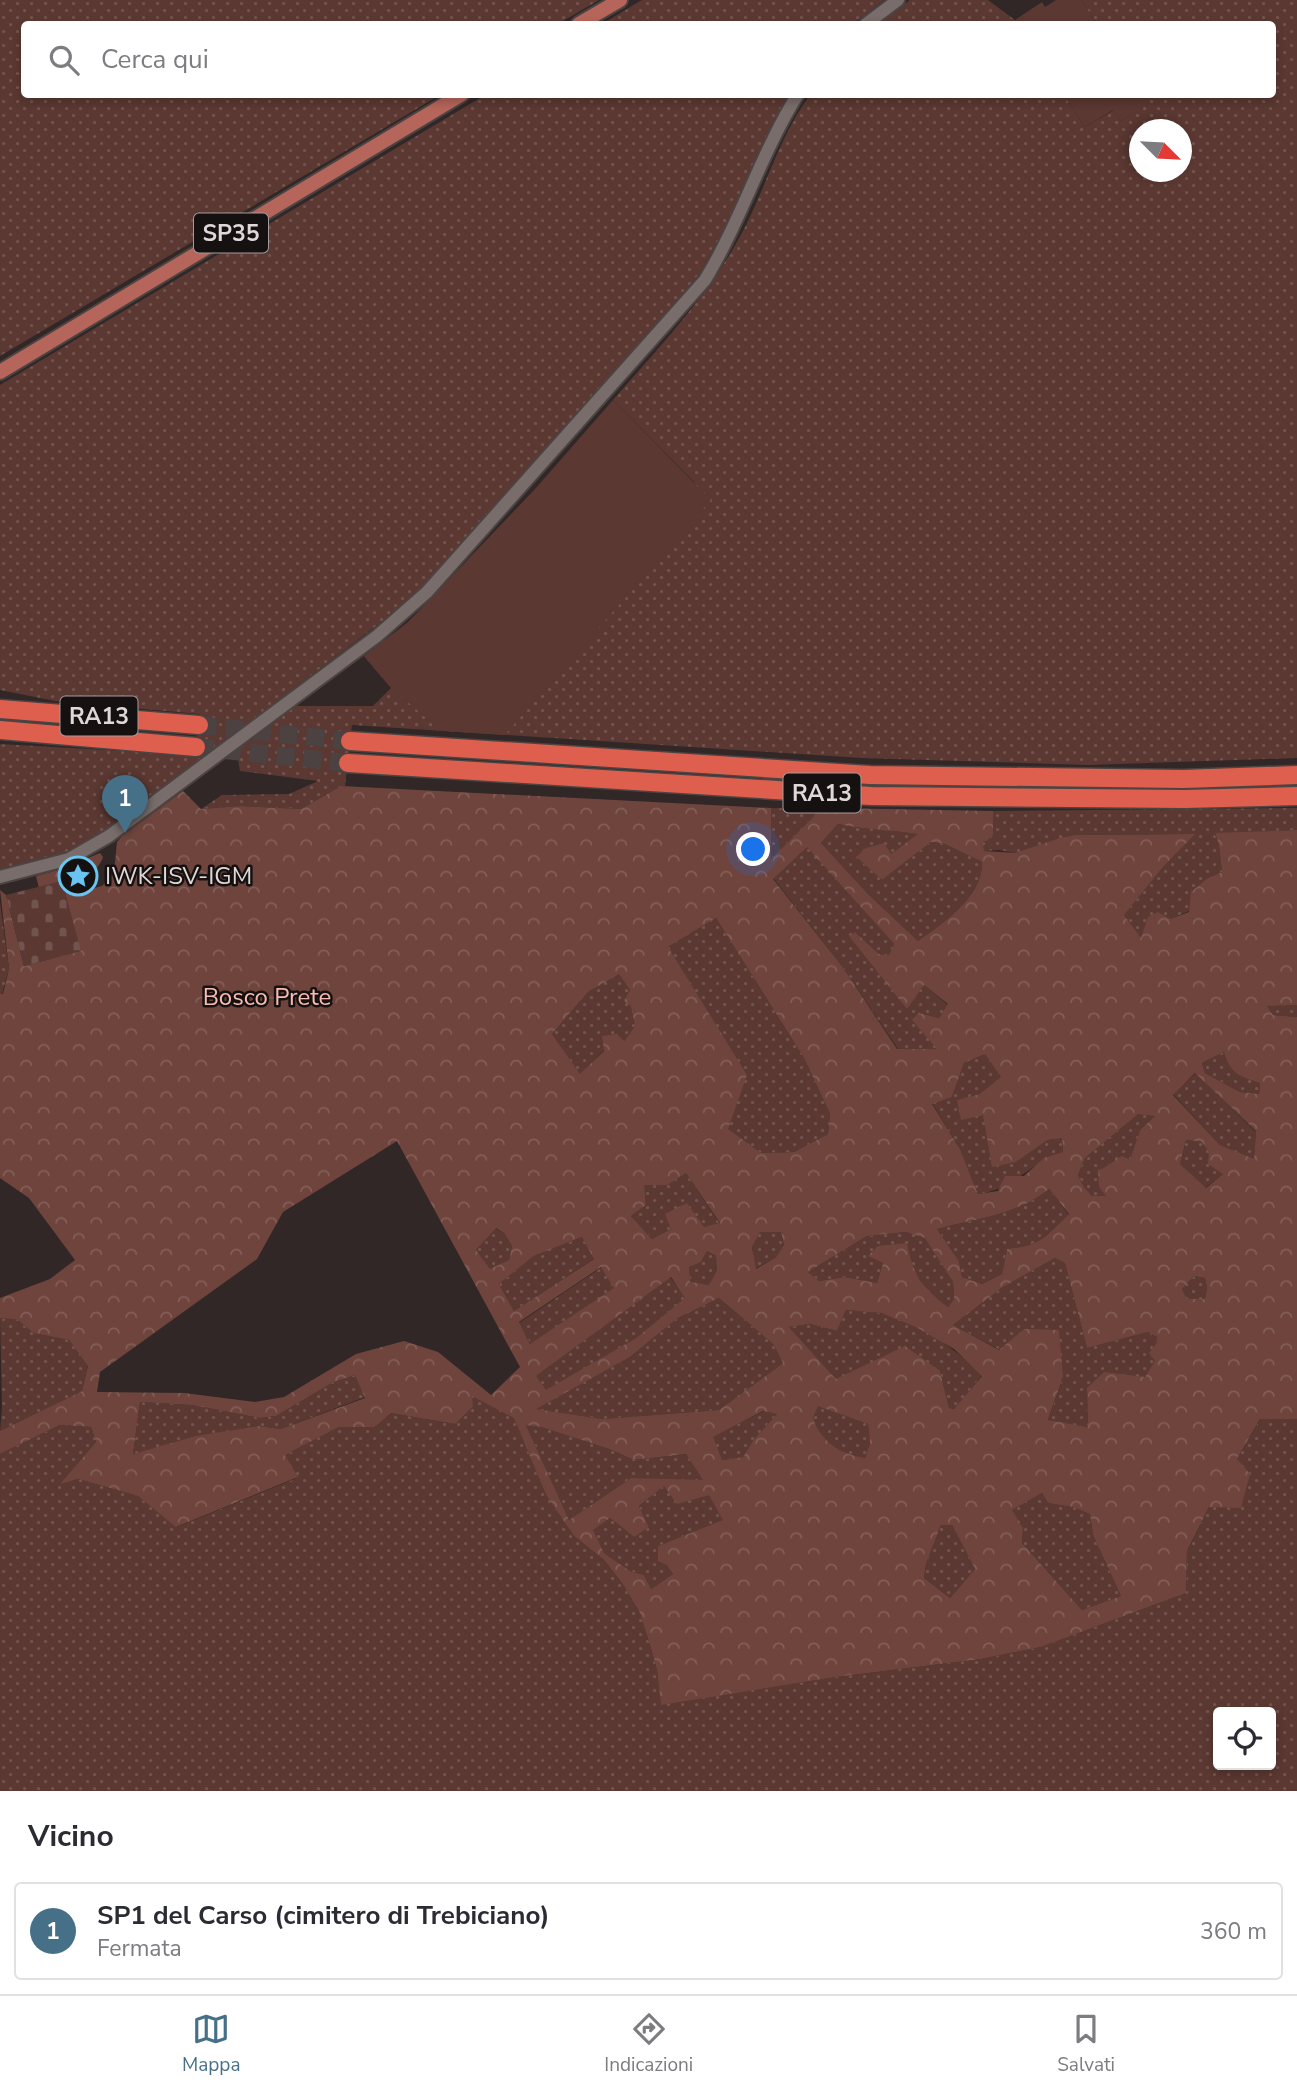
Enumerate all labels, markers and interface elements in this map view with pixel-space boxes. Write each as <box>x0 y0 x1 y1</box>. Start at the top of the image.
search box <box>21 21 1276 98</box>
icon: search <box>45 41 83 79</box>
text: Cerca qui <box>101 42 209 77</box>
north arrow <box>1129 119 1192 182</box>
road number: SP35 <box>194 214 268 252</box>
road number: RA13 <box>60 696 138 736</box>
road number: RA13 <box>784 774 860 813</box>
pin: 1 <box>102 775 148 833</box>
your location <box>736 832 770 866</box>
place icon: IWK-ISV-IGM <box>57 855 99 897</box>
place label: IWK-ISV-IGM <box>105 860 252 892</box>
park label: Bosco Prete <box>203 981 331 1013</box>
map controls <box>1213 1707 1276 1770</box>
button: locate <box>1213 1707 1276 1770</box>
text: Vicino <box>28 1816 114 1857</box>
text: SP1 del Carso (cimitero di Trebiciano) <box>97 1898 549 1933</box>
text: 1 <box>46 1916 60 1947</box>
text: 360 m <box>1200 1916 1267 1947</box>
text: Fermata <box>97 1933 182 1964</box>
tab: Mappa <box>182 2010 240 2078</box>
tab: Indicazioni <box>604 2010 693 2078</box>
tab: Salvati <box>1057 2010 1115 2078</box>

